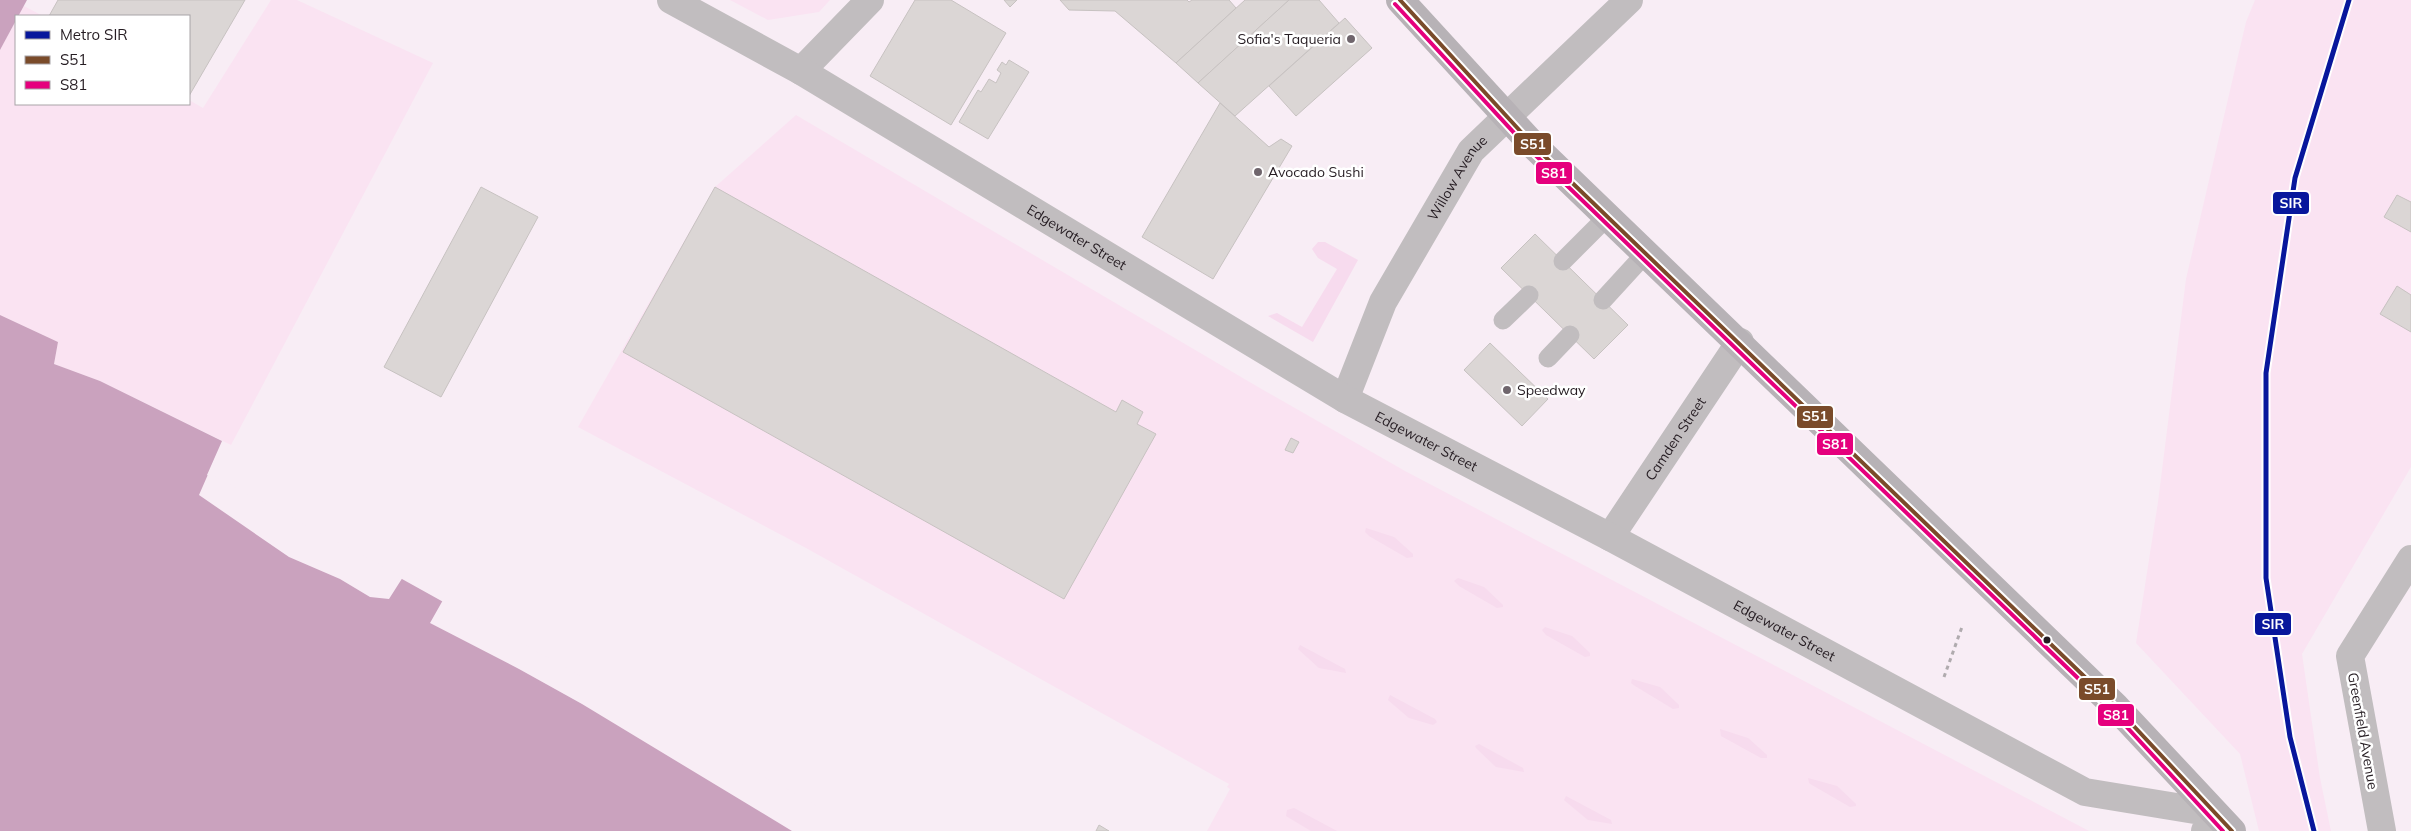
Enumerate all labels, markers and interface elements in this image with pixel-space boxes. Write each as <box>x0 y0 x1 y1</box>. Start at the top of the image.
legend <box>15 15 190 105</box>
text: Metro SIR <box>60 25 128 44</box>
place label: Sofia's Taqueria <box>1238 30 1341 48</box>
marker: Sofia's Taqueria <box>1345 33 1357 45</box>
text: S51 <box>60 50 87 69</box>
text: S81 <box>60 75 87 94</box>
street label: Willow Avenue <box>1423 131 1491 224</box>
line badge: S51 <box>1513 132 1552 156</box>
text: S51 <box>1520 135 1546 153</box>
line badge: S81 <box>1535 161 1573 185</box>
place label: Avocado Sushi <box>1268 163 1364 181</box>
text: S81 <box>1541 164 1567 182</box>
marker: Avocado Sushi <box>1252 166 1264 178</box>
line badge: SIR <box>2272 191 2310 215</box>
text: SIR <box>2280 194 2303 212</box>
street label: Edgewater Street <box>1024 200 1130 274</box>
place label: Speedway <box>1517 381 1586 399</box>
marker: Speedway <box>1501 384 1513 396</box>
street label: Camden Street <box>1641 394 1710 484</box>
line badge: S51 <box>1796 405 1834 429</box>
street label: Edgewater Street <box>1372 407 1481 475</box>
text: S51 <box>1802 407 1828 425</box>
line badge: S81 <box>1816 432 1854 456</box>
text: S81 <box>1822 435 1848 453</box>
street label: Edgewater Street <box>1730 596 1838 665</box>
line badge: SIR <box>2254 612 2292 636</box>
text: SIR <box>2262 615 2285 633</box>
unlabelled marker <box>2042 635 2052 645</box>
street label: Greenfield Avenue <box>2344 671 2382 791</box>
line badge: S51 <box>2078 677 2116 701</box>
text: S51 <box>2084 680 2110 698</box>
line badge: S81 <box>2097 703 2135 727</box>
text: S81 <box>2103 706 2129 724</box>

